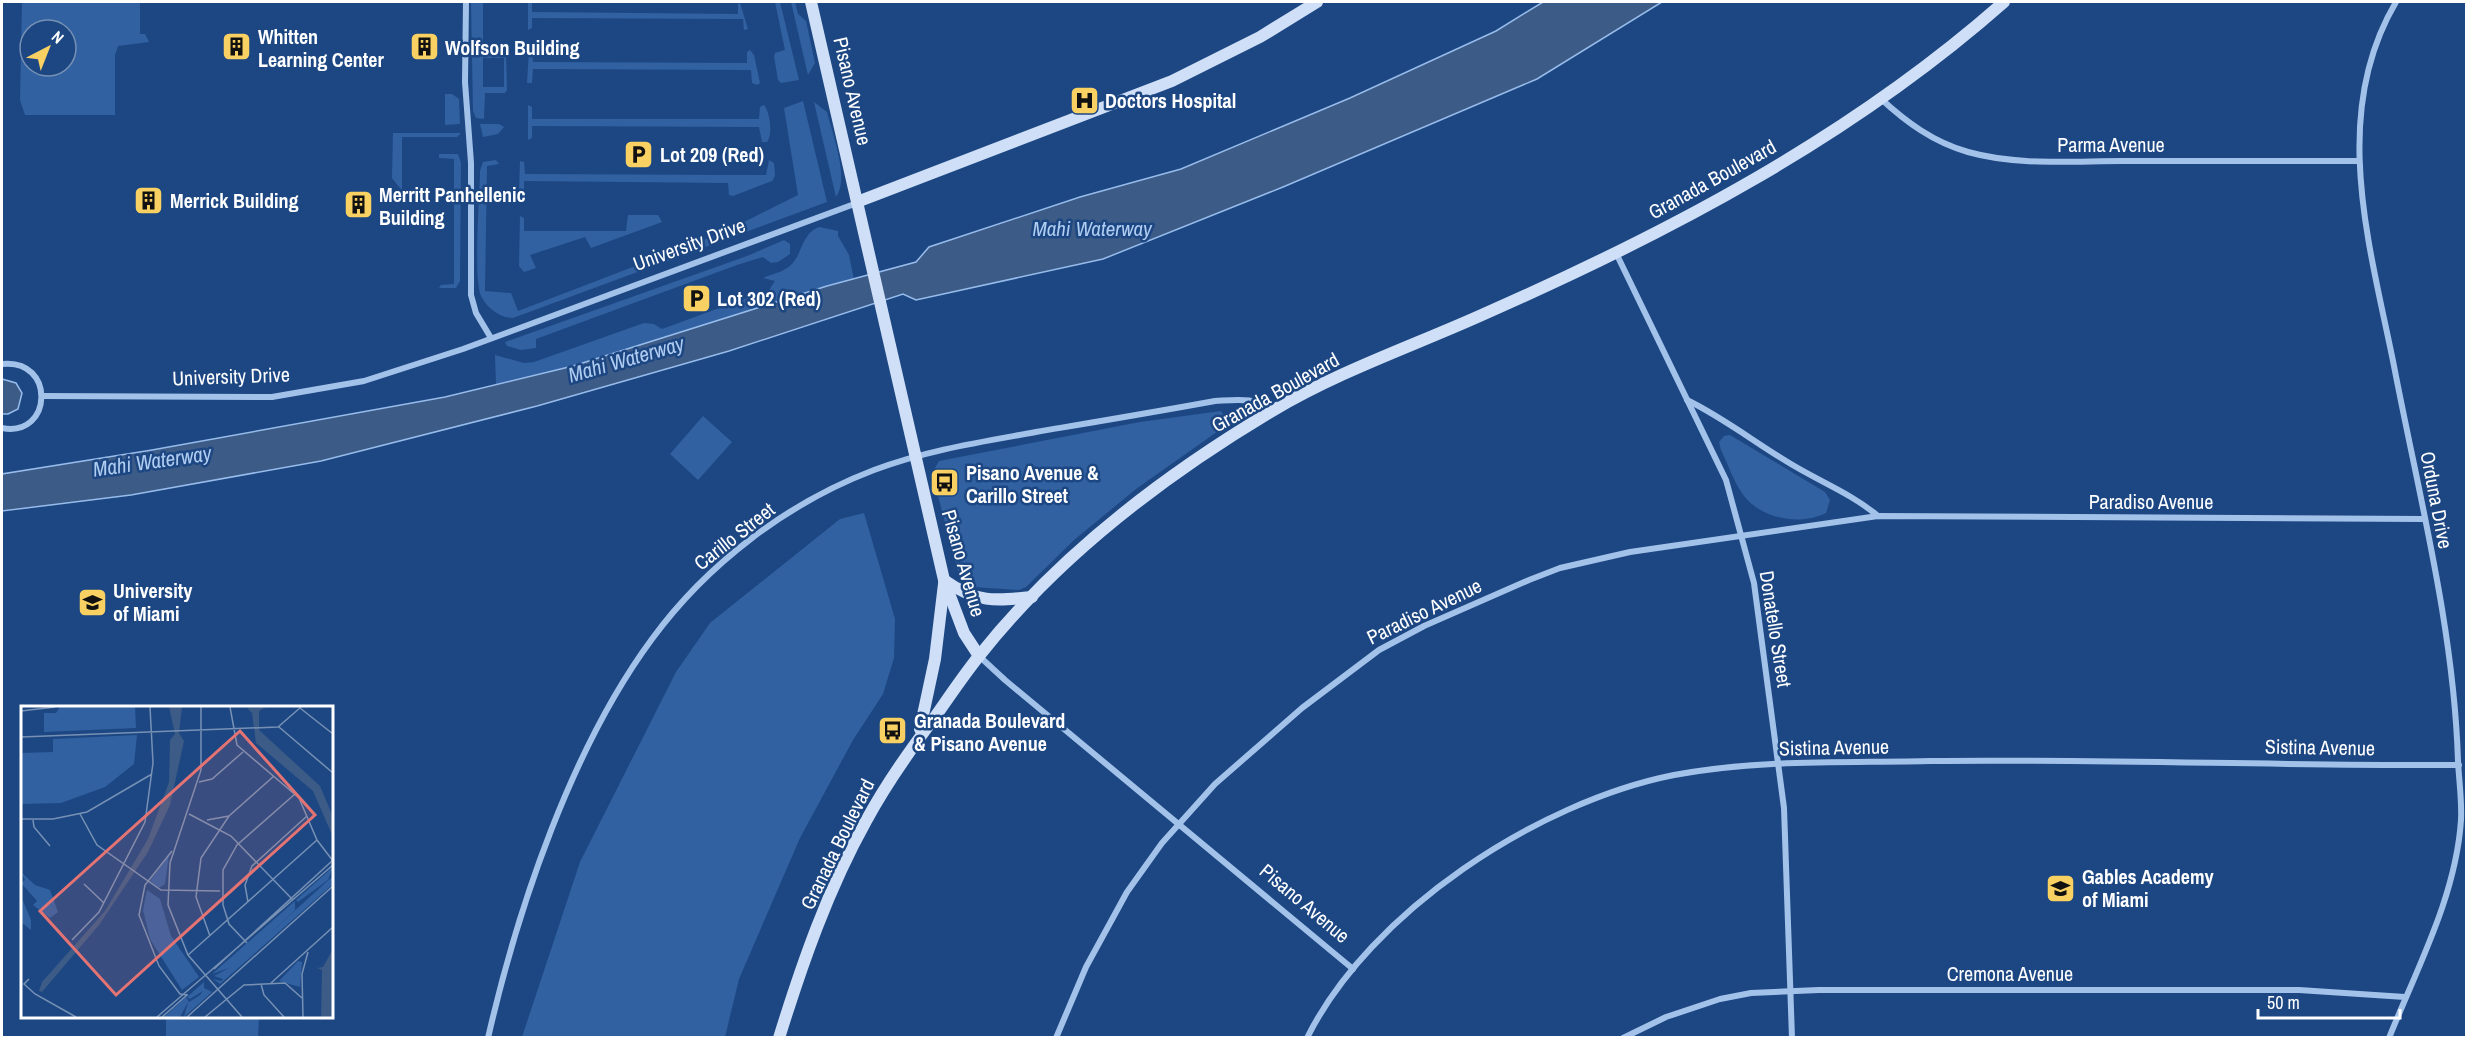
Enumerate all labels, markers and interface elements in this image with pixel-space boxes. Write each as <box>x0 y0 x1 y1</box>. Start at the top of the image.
north arrow <box>18 18 78 78</box>
place label: Whitten Learning Center <box>258 23 384 73</box>
text: N <box>47 26 69 48</box>
building icon: Whitten Learning Center <box>221 31 253 63</box>
building icon: Wolfson Building <box>408 31 440 63</box>
place label: Wolfson Building <box>445 34 580 61</box>
street label: Pisano Avenue <box>827 34 879 148</box>
hospital icon: Doctors Hospital <box>1068 84 1100 116</box>
place label: Doctors Hospital <box>1105 87 1236 114</box>
street label: Parma Avenue <box>2057 131 2165 158</box>
street label: Granada Boulevard <box>1643 133 1781 225</box>
parking icon: Lot 209 (Red) <box>623 138 655 170</box>
place label: Lot 209 (Red) <box>660 141 764 168</box>
place label: Merritt Panhellenic Building <box>379 181 526 231</box>
building icon: Merrick Building <box>133 184 165 216</box>
place label: Merrick Building <box>170 187 299 214</box>
building icon: Merritt Panhellenic Building <box>342 189 374 221</box>
street label: University Drive <box>629 211 749 277</box>
water label: Mahi Waterway <box>1032 214 1153 243</box>
parking icon: Lot 302 (Red) <box>680 282 712 314</box>
place label: Lot 302 (Red) <box>717 285 821 312</box>
water label: Mahi Waterway <box>565 328 689 389</box>
street label: Granada Boulevard <box>1206 346 1344 438</box>
street label: University Drive <box>172 360 290 392</box>
water label: Mahi Waterway <box>91 438 214 484</box>
street label: Orduna Drive <box>2414 449 2460 551</box>
place label: Pisano Avenue & Carillo Street <box>966 459 1099 509</box>
bus stop icon: Pisano Avenue & Carillo Street <box>929 467 961 499</box>
street label: Paradiso Avenue <box>2089 488 2213 515</box>
street label: Carillo Street <box>688 496 780 576</box>
street label: Pisano Avenue <box>936 506 992 620</box>
street label: Donatello Street <box>1753 569 1799 690</box>
street label: Paradiso Avenue <box>1362 572 1486 650</box>
place label: University of Miami <box>113 577 193 627</box>
school or university icon: University of Miami <box>76 586 108 618</box>
inset map <box>21 706 333 1018</box>
place label: Granada Boulevard & Pisano Avenue <box>914 707 1065 757</box>
bus stop icon: Granada Boulevard & Pisano Avenue <box>877 715 909 747</box>
street label: Sistina Avenue <box>1779 733 1889 761</box>
street label: Sistina Avenue <box>2265 733 2375 761</box>
street label: Granada Boulevard <box>794 774 880 914</box>
street label: Pisano Avenue <box>1254 857 1356 949</box>
place label: Gables Academy of Miami <box>2082 863 2214 913</box>
school or university icon: Gables Academy of Miami <box>2045 872 2077 904</box>
street label: Cremona Avenue <box>1947 960 2073 987</box>
scale bar <box>2258 982 2400 1020</box>
text: 50 m <box>2267 990 2300 1015</box>

